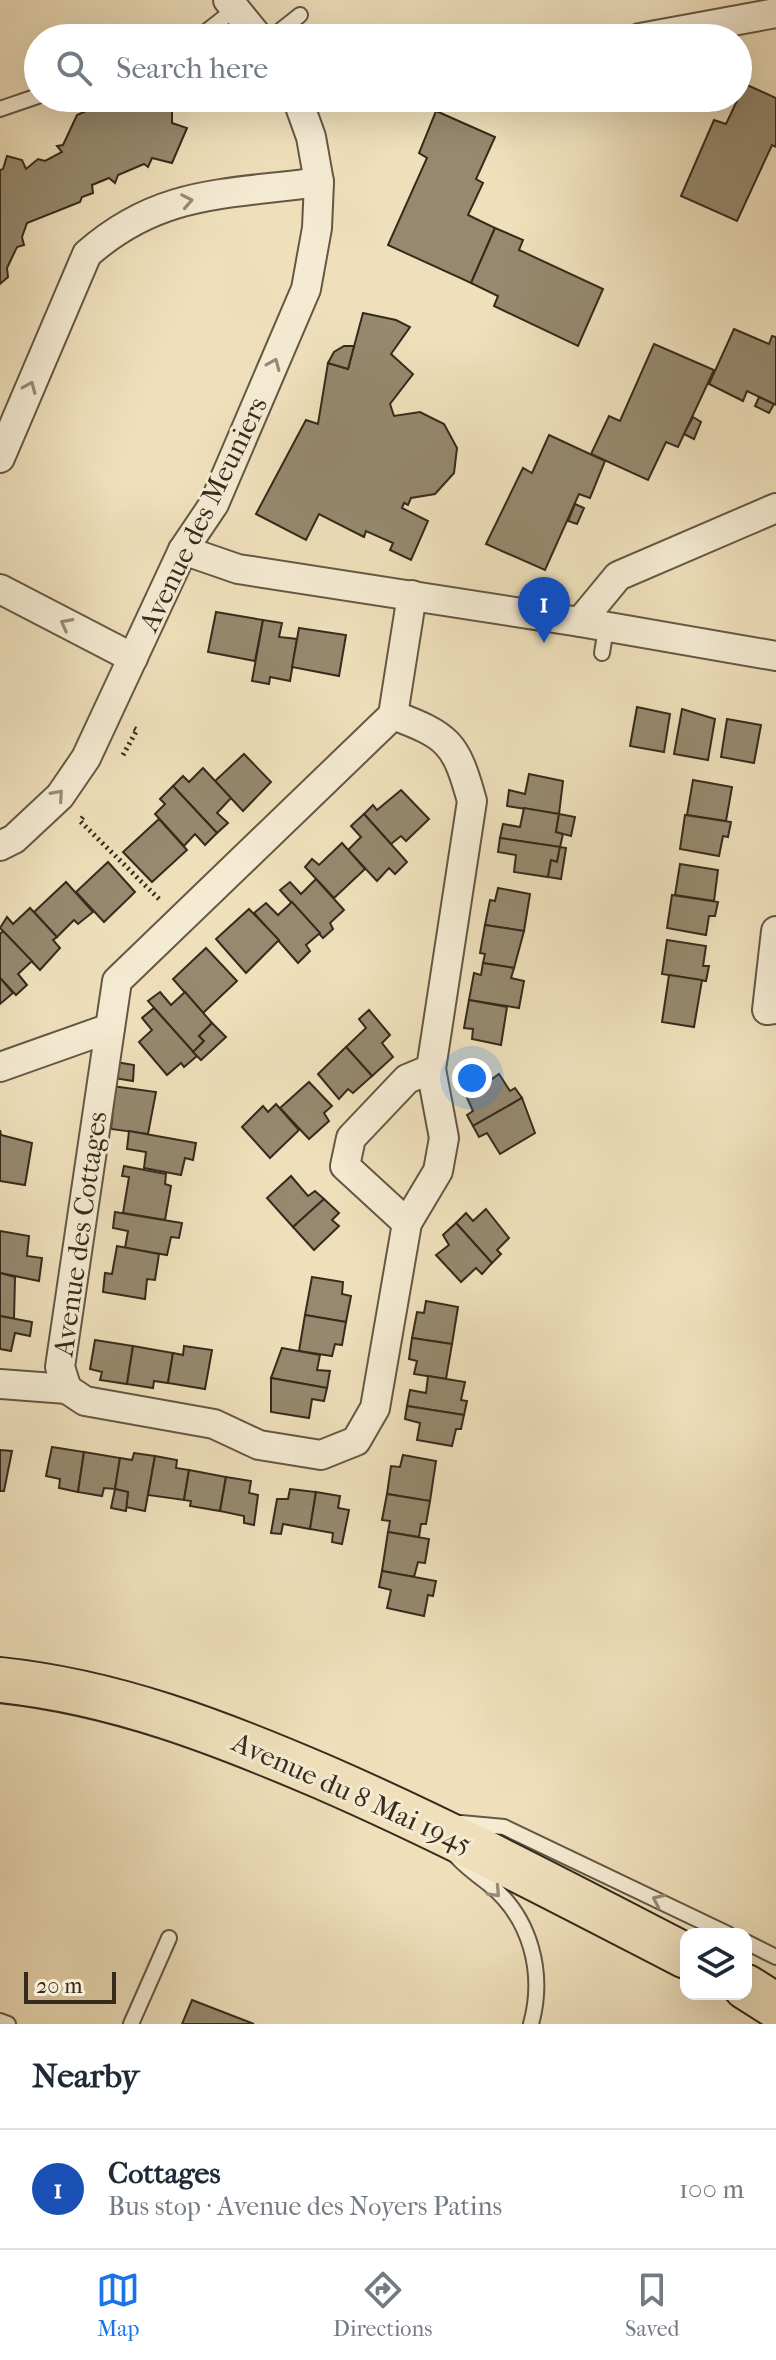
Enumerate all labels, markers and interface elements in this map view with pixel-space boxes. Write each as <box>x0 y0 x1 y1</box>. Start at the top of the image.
search box <box>24 24 752 112</box>
icon: search <box>52 46 96 90</box>
text: Search here <box>116 51 268 86</box>
one-way arrow <box>180 193 194 210</box>
one-way arrow <box>265 358 281 372</box>
one-way arrow <box>21 381 37 395</box>
street label: Avenue des Meuniers <box>131 391 274 638</box>
pin: 1 <box>518 577 570 643</box>
one-way arrow <box>60 619 75 634</box>
one-way arrow <box>48 790 63 805</box>
your location <box>452 1058 492 1098</box>
street label: Avenue des Cottages <box>46 1109 114 1359</box>
street label: Avenue du 8 Mai 1945 <box>226 1725 477 1861</box>
one-way arrow <box>486 1883 500 1898</box>
one-way arrow <box>651 1894 666 1910</box>
map controls <box>680 1928 752 2000</box>
button: layers <box>680 1928 752 2000</box>
scale bar <box>24 1968 116 2004</box>
text: 20 m <box>36 1973 82 1999</box>
text: Nearby <box>32 2056 139 2096</box>
text: Cottages <box>108 2156 221 2191</box>
text: 1 <box>53 2174 63 2205</box>
text: 100 m <box>679 2174 744 2205</box>
text: Bus stop · Avenue des Noyers Patins <box>108 2191 502 2222</box>
tab: Map <box>96 2268 140 2342</box>
tab: Directions <box>333 2268 432 2342</box>
tab: Saved <box>625 2268 680 2342</box>

